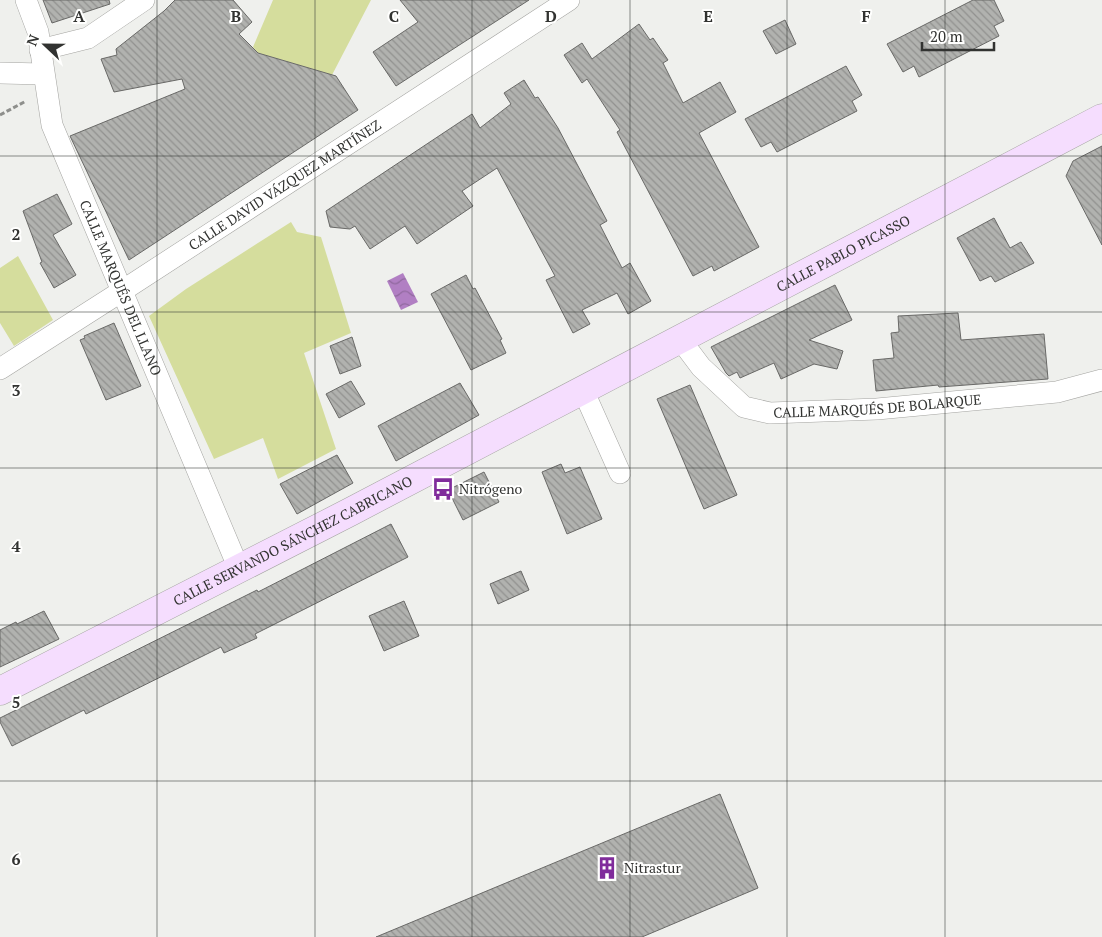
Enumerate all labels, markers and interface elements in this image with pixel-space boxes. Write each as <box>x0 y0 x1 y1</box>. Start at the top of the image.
text: A <box>73 5 85 27</box>
text: B <box>231 5 241 27</box>
text: C <box>389 5 399 27</box>
text: D <box>545 5 557 27</box>
text: E <box>703 5 713 27</box>
text: F <box>861 5 871 27</box>
north arrow <box>20 20 70 70</box>
scale bar <box>922 20 994 52</box>
text: 20 m <box>930 26 963 46</box>
text: N <box>22 31 43 48</box>
street label: CALLE DAVID VÁZQUEZ MARTÍNEZ <box>185 115 384 254</box>
street label: CALLE MARQUÉS DEL LLANO <box>76 197 167 378</box>
street label: CALLE PABLO PICASSO <box>773 210 913 296</box>
text: 2 <box>11 223 21 245</box>
text: 3 <box>11 379 21 401</box>
street label: CALLE MARQUÉS DE BOLARQUE <box>773 389 982 422</box>
street label: CALLE SERVANDO SÁNCHEZ CABRICANO <box>170 471 416 610</box>
bus stop icon: Nitrógeno <box>430 476 456 502</box>
place label: Nitrógeno <box>459 479 522 498</box>
text: 4 <box>11 535 21 557</box>
text: 5 <box>11 691 21 713</box>
text: 6 <box>11 848 21 870</box>
building icon: Nitrastur <box>594 855 620 881</box>
place label: Nitrastur <box>624 858 681 877</box>

